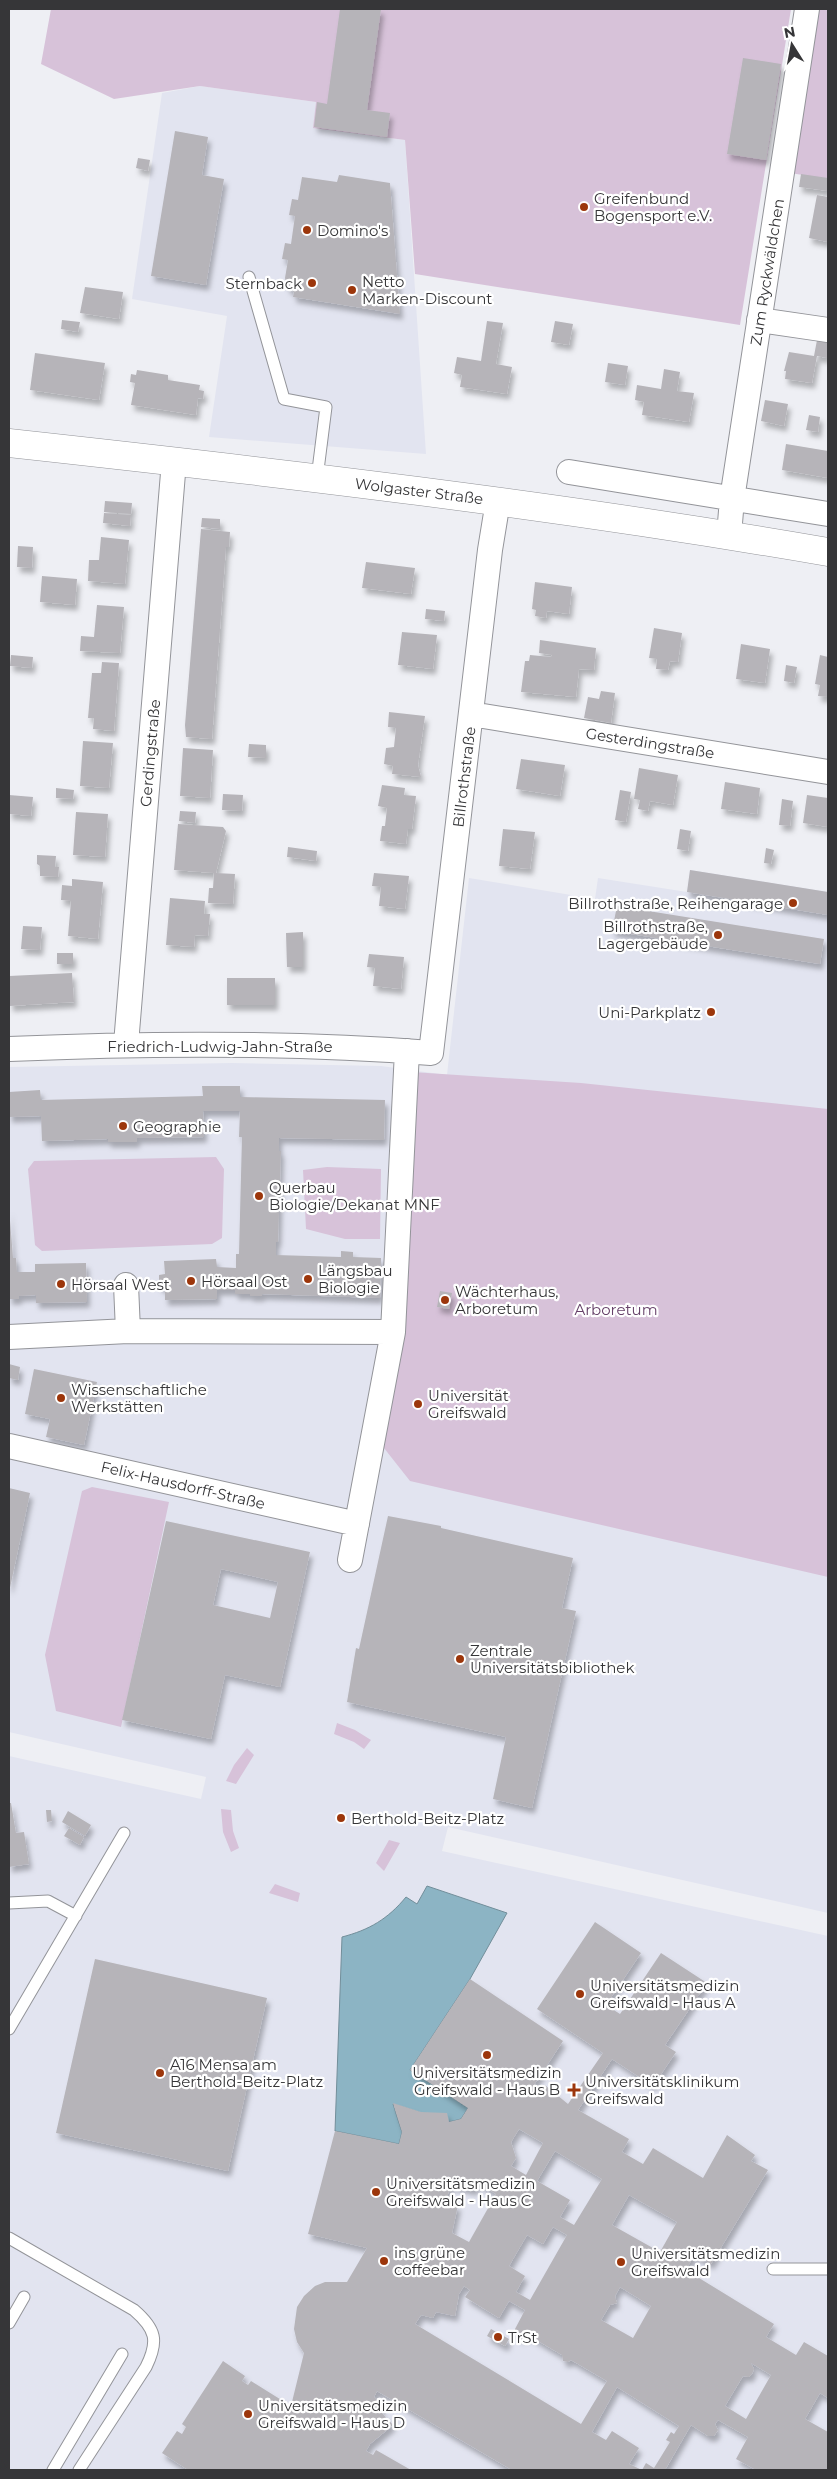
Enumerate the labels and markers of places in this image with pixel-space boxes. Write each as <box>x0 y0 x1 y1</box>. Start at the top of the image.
place label: Greifenbund Bogensport e.V. <box>594 189 712 225</box>
marker: Greifenbund Bogensport e.V. <box>578 201 590 213</box>
place label: Domino's <box>317 221 388 240</box>
marker: Domino's <box>301 224 313 236</box>
place label: Netto Marken-Discount <box>362 272 492 308</box>
place label: Sternback <box>226 274 302 293</box>
marker: Sternback <box>306 277 318 289</box>
marker: Netto Marken-Discount <box>346 284 358 296</box>
place label: Billrothstraße, Reihengarage <box>568 894 783 913</box>
marker: Billrothstraße, Reihengarage <box>787 897 799 909</box>
place label: Billrothstraße, Lagergebäude <box>598 917 708 953</box>
marker: Billrothstraße, Lagergebäude <box>712 929 724 941</box>
place label: Uni-Parkplatz <box>598 1003 701 1022</box>
marker: Uni-Parkplatz <box>705 1006 717 1018</box>
place label: Geographie <box>133 1117 221 1136</box>
marker: Geographie <box>117 1120 129 1132</box>
place label: Querbau Biologie/Dekanat MNF <box>269 1178 440 1214</box>
marker: Querbau Biologie/Dekanat MNF <box>253 1190 265 1202</box>
place label: Längsbau Biologie <box>318 1261 392 1297</box>
place label: Hörsaal Ost <box>201 1272 288 1291</box>
marker: Längsbau Biologie <box>302 1273 314 1285</box>
place label: Hörsaal West <box>71 1275 170 1294</box>
marker: Hörsaal Ost <box>185 1275 197 1287</box>
marker: Hörsaal West <box>55 1278 67 1290</box>
place label: Wächterhaus, Arboretum <box>455 1282 559 1318</box>
marker: Wächterhaus, Arboretum <box>439 1294 451 1306</box>
place label: Wissenschaftliche Werkstätten <box>71 1380 207 1416</box>
place label: Universität Greifswald <box>428 1386 509 1422</box>
marker: Wissenschaftliche Werkstätten <box>55 1392 67 1404</box>
marker: Universität Greifswald <box>412 1398 424 1410</box>
place label: Zentrale Universitätsbibliothek <box>470 1641 634 1677</box>
marker: Zentrale Universitätsbibliothek <box>454 1653 466 1665</box>
place label: Berthold-Beitz-Platz <box>351 1809 504 1828</box>
marker: Berthold-Beitz-Platz <box>335 1812 347 1824</box>
place label: Universitätsmedizin Greifswald - Haus A <box>590 1976 739 2012</box>
marker: Universitätsmedizin Greifswald - Haus A <box>574 1988 586 2000</box>
marker: Universitätsmedizin Greifswald - Haus B <box>481 2049 493 2061</box>
place label: A16 Mensa am Berthold-Beitz-Platz <box>170 2055 323 2091</box>
place label: Universitätsmedizin Greifswald - Haus B <box>412 2063 562 2099</box>
marker: A16 Mensa am Berthold-Beitz-Platz <box>154 2067 166 2079</box>
place label: Universitätsklinikum Greifswald <box>585 2072 739 2108</box>
marker: Universitätsklinikum Greifswald <box>567 2083 581 2097</box>
place label: Universitätsmedizin Greifswald - Haus C <box>386 2174 535 2210</box>
marker: Universitätsmedizin Greifswald - Haus C <box>370 2186 382 2198</box>
place label: ins grüne coffeebar <box>394 2243 465 2279</box>
place label: Universitätsmedizin Greifswald <box>631 2244 780 2280</box>
marker: ins grüne coffeebar <box>378 2255 390 2267</box>
marker: Universitätsmedizin Greifswald <box>615 2256 627 2268</box>
place label: TrSt <box>508 2328 537 2347</box>
marker: TrSt <box>492 2331 504 2343</box>
place label: Universitätsmedizin Greifswald - Haus D <box>258 2396 407 2432</box>
marker: Universitätsmedizin Greifswald - Haus D <box>242 2408 254 2420</box>

